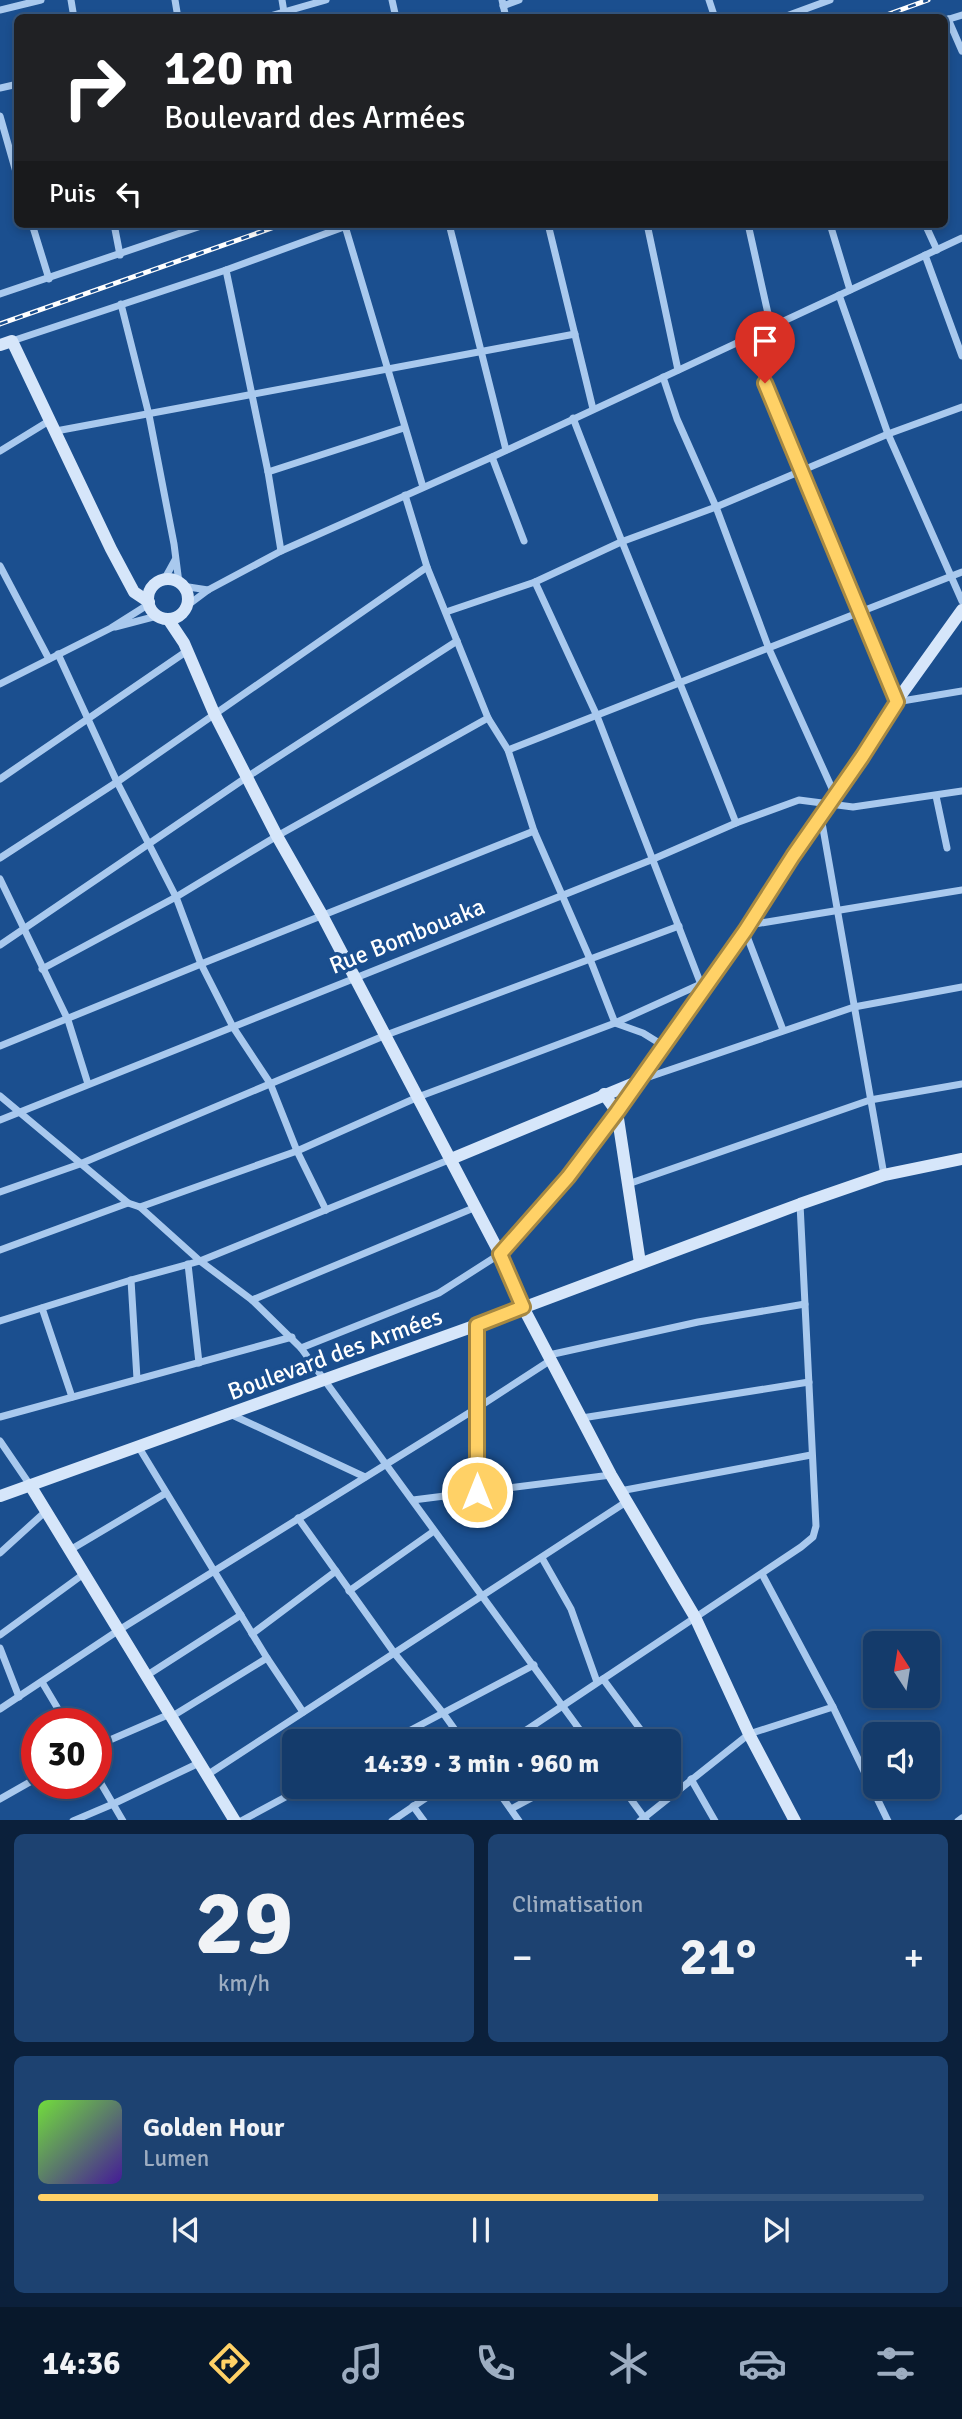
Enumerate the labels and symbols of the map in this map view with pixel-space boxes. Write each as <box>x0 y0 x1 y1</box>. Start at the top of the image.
pin <box>735 311 795 383</box>
street label: Rue Bombouaka <box>325 891 489 981</box>
street label: Boulevard des Armées <box>224 1301 446 1407</box>
position arrow <box>440 1455 514 1529</box>
north arrow <box>863 1631 940 1708</box>
speed limit sign: 30 <box>21 1708 112 1799</box>

